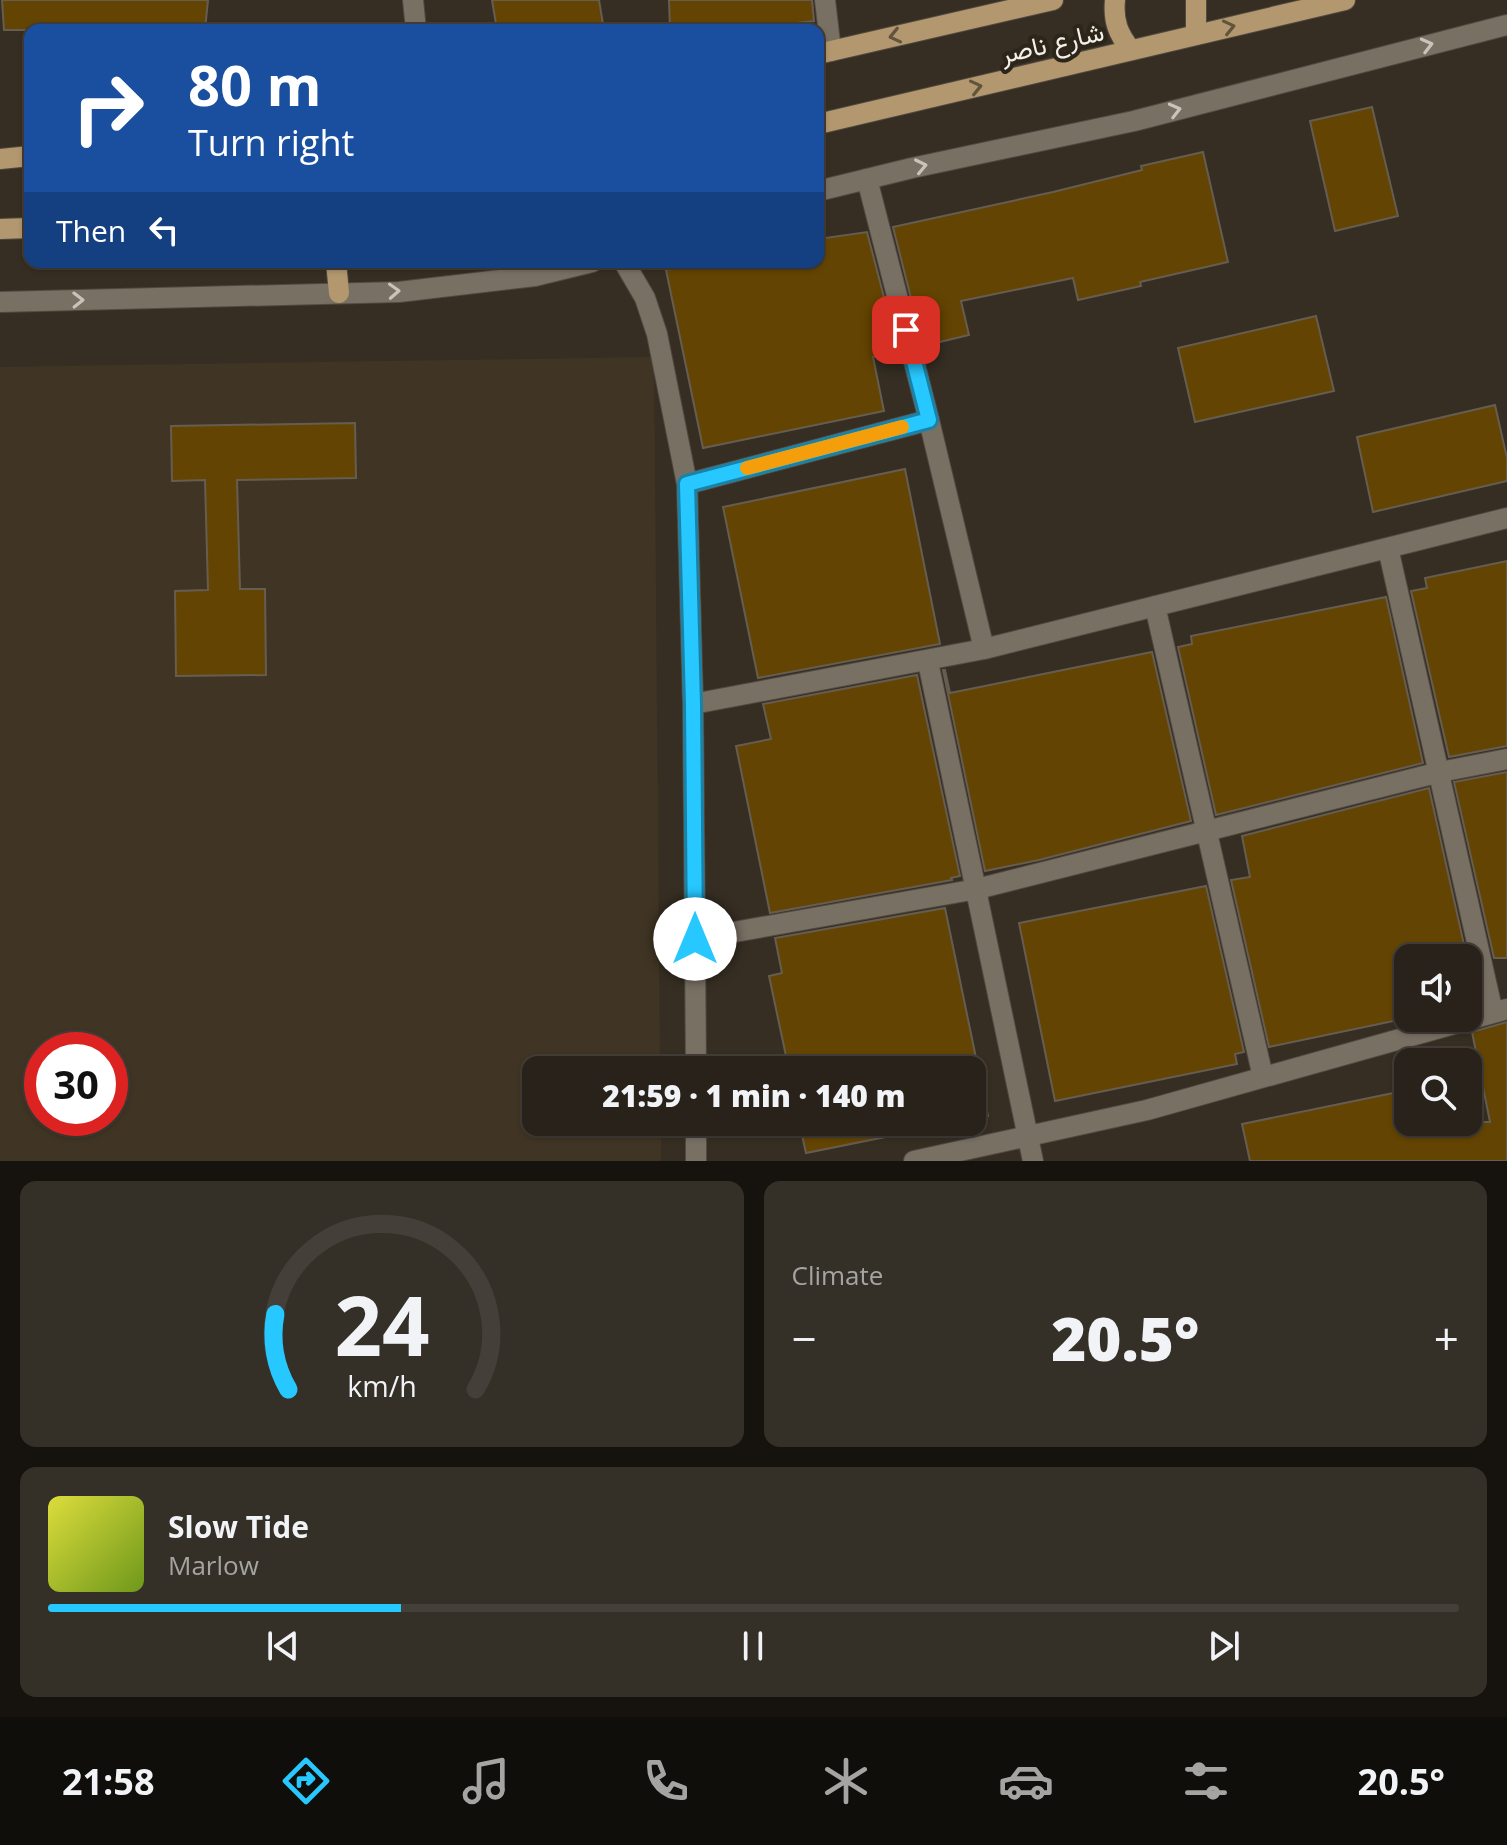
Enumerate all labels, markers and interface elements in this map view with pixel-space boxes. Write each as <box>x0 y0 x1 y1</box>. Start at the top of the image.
street label: شارع ناصر <box>996 13 1107 73</box>
one-way arrow <box>1221 20 1235 37</box>
one-way arrow <box>889 27 902 44</box>
one-way arrow <box>1419 37 1433 54</box>
text: 80 m <box>188 46 322 122</box>
icon: right <box>56 56 160 160</box>
one-way arrow <box>968 79 982 96</box>
one-way arrow <box>1167 102 1181 119</box>
text: Turn right <box>188 118 354 167</box>
one-way arrow <box>914 158 927 175</box>
icon: left <box>142 208 186 252</box>
text: Then <box>56 210 126 251</box>
one-way arrow <box>388 283 401 300</box>
one-way arrow <box>72 291 85 308</box>
pin <box>872 296 940 364</box>
icon: arrive <box>884 308 928 352</box>
position arrow <box>653 897 737 981</box>
map controls <box>1394 944 1482 1136</box>
button: sound <box>1394 944 1482 1032</box>
speed limit sign: 30 <box>24 1032 128 1136</box>
button: search <box>1394 1048 1482 1136</box>
text: 21:59 · 1 min · 140 m <box>602 1075 906 1116</box>
text: Climate <box>792 1257 883 1293</box>
text: 24 <box>334 1267 429 1380</box>
text: 20.5° <box>1051 1297 1199 1379</box>
text: − <box>792 1308 817 1368</box>
text: + <box>1434 1308 1459 1368</box>
text: km/h <box>347 1366 416 1405</box>
text: Slow Tide <box>168 1506 309 1547</box>
text: Marlow <box>168 1547 259 1583</box>
icon: previous <box>261 1624 305 1668</box>
icon: pause <box>731 1624 775 1668</box>
icon: next <box>1202 1624 1246 1668</box>
icon: directions <box>278 1753 334 1809</box>
icon: music <box>458 1753 514 1809</box>
icon: phone <box>638 1753 694 1809</box>
icon: climate <box>818 1753 874 1809</box>
icon: car <box>998 1753 1054 1809</box>
icon: filters <box>1178 1753 1234 1809</box>
text: 21:58 <box>62 1757 155 1806</box>
text: 20.5° <box>1358 1757 1445 1806</box>

